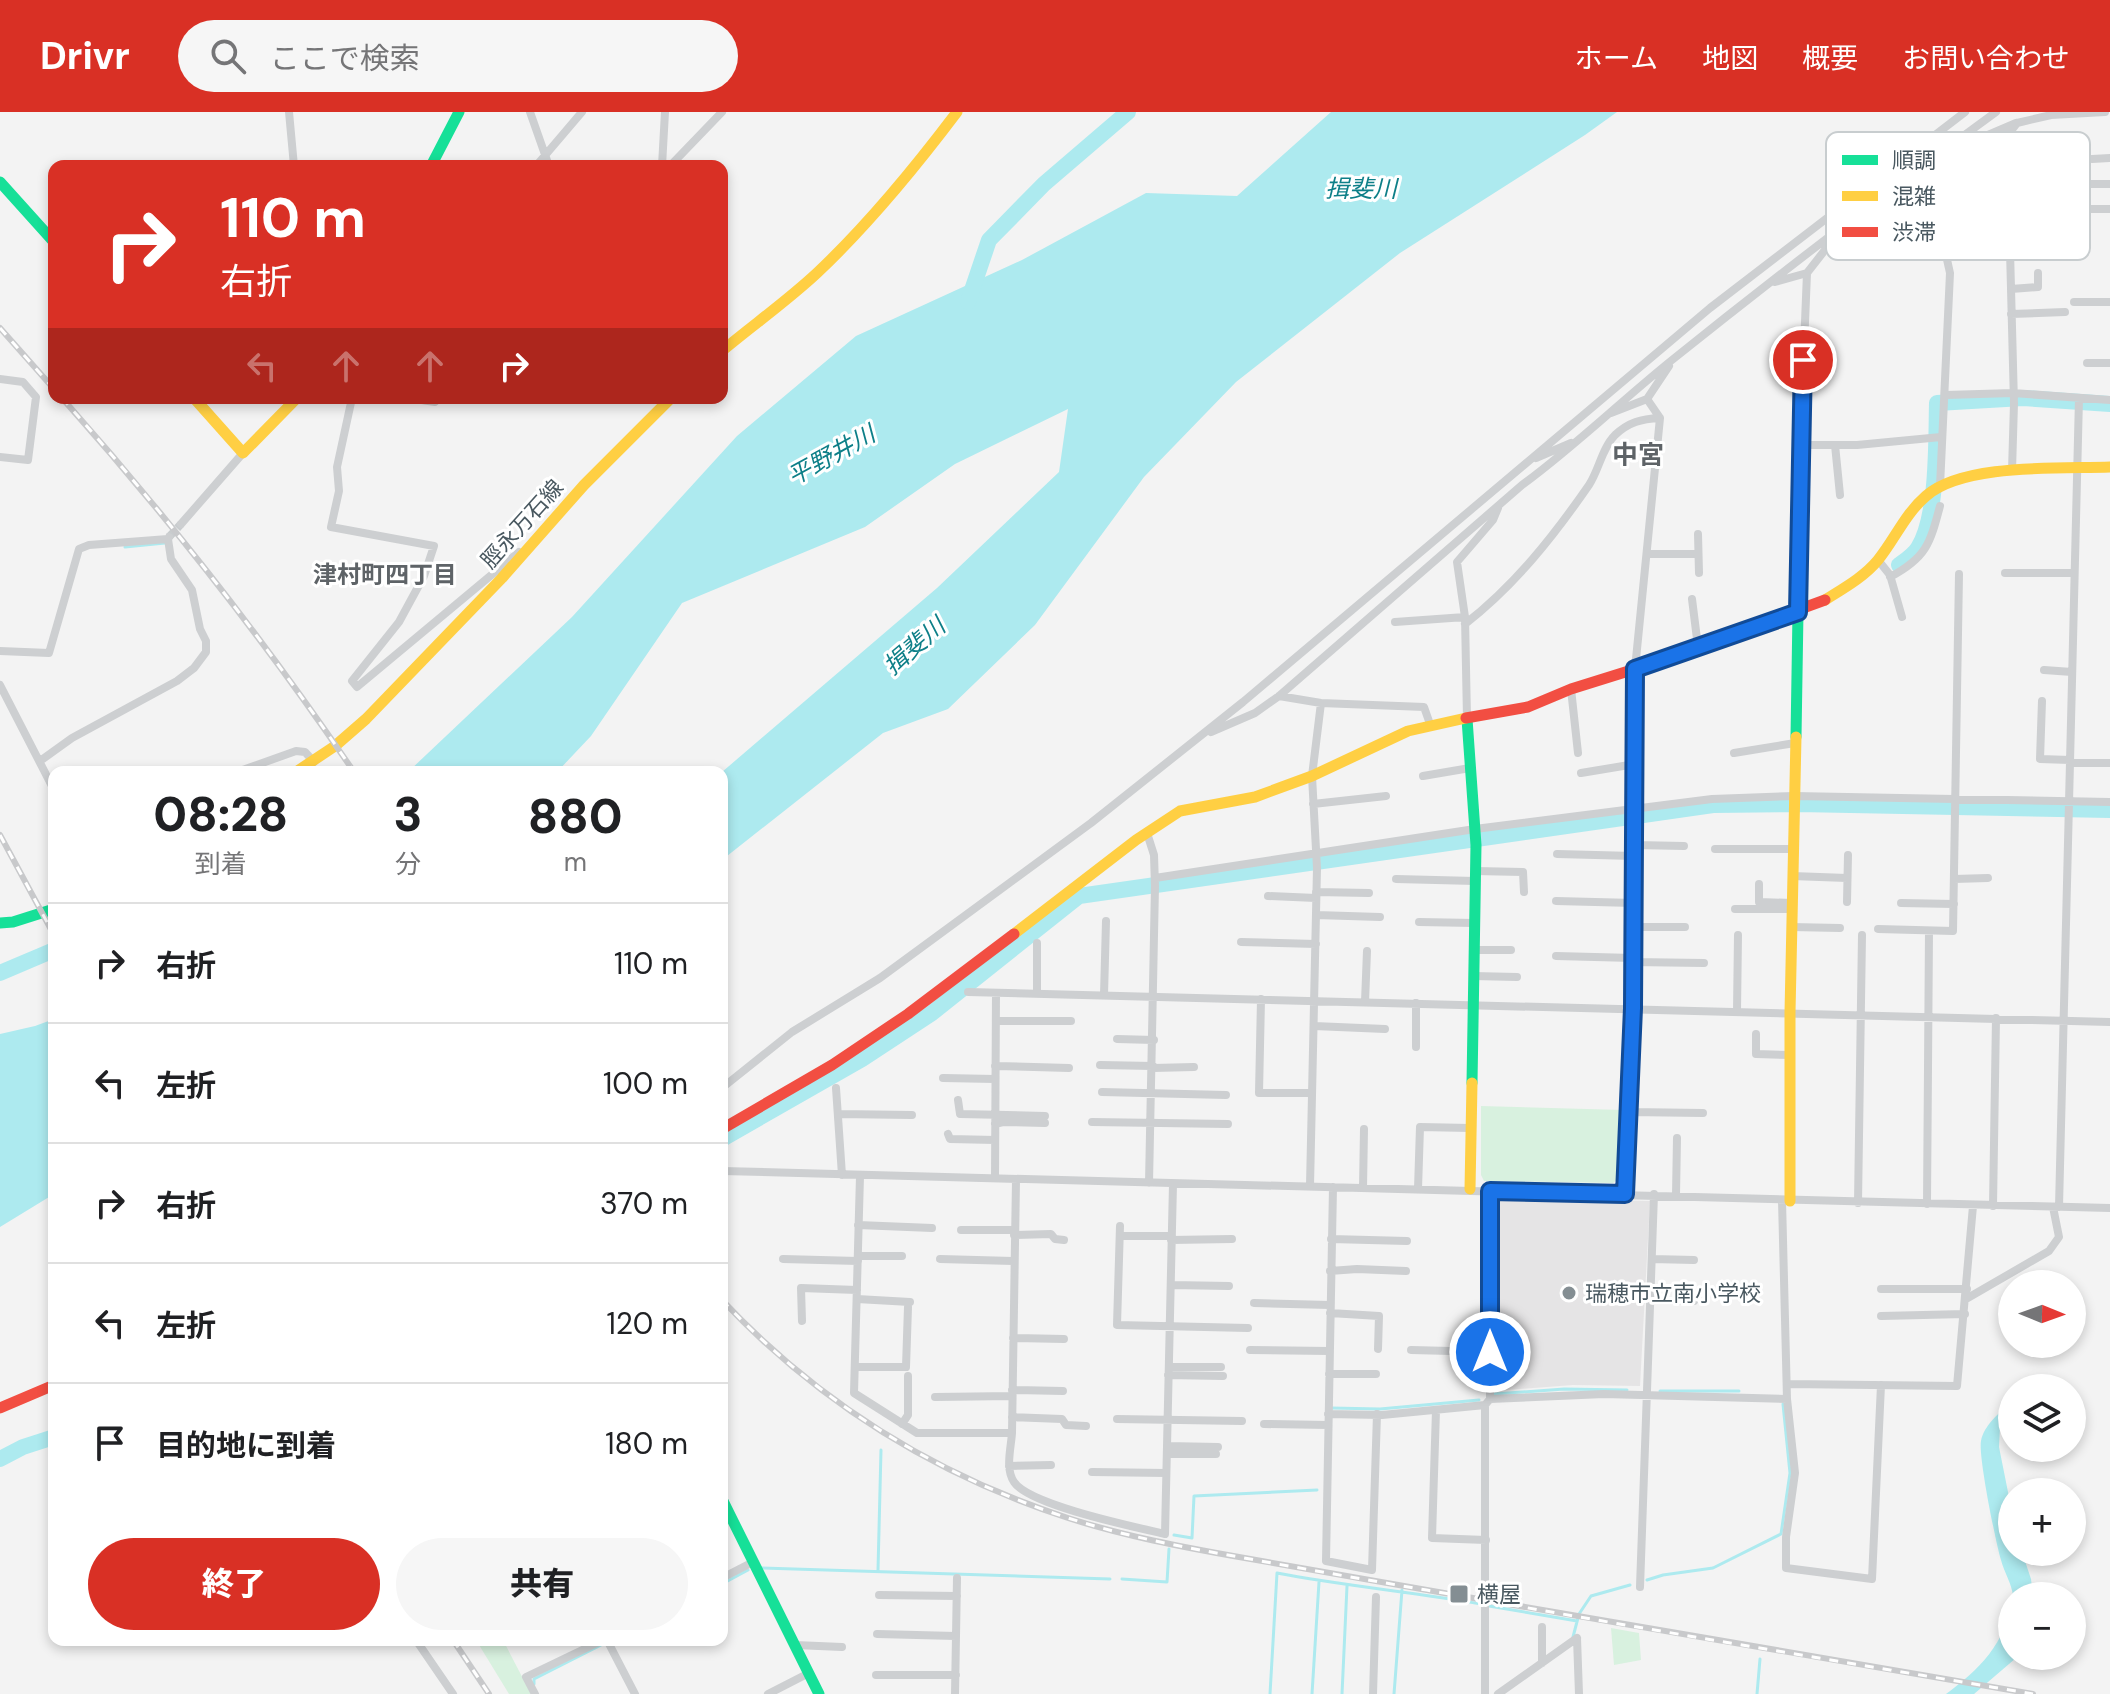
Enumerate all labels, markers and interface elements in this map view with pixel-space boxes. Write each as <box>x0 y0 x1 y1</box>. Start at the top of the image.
search box <box>178 20 738 92</box>
text: Drivr <box>40 31 130 81</box>
icon: search <box>206 34 250 78</box>
text: ここで検索 <box>270 39 420 78</box>
text: ホーム <box>1575 40 1658 77</box>
text: 地図 <box>1702 40 1758 77</box>
text: 概要 <box>1802 40 1858 77</box>
text: お問い合わせ <box>1902 40 2070 77</box>
legend <box>1826 132 2090 260</box>
text: 順調 <box>1892 146 1936 175</box>
water label: 揖斐川 <box>1325 173 1400 204</box>
text: 110 m <box>220 181 366 254</box>
text: 混雑 <box>1892 182 1936 211</box>
icon: right <box>88 192 192 296</box>
text: 渋滞 <box>1892 218 1936 247</box>
text: 右折 <box>220 258 292 305</box>
pin <box>1769 326 1837 394</box>
icon: arrive <box>1781 338 1825 382</box>
icon: left <box>240 344 284 388</box>
icon: ahead <box>324 344 368 388</box>
icon: ahead <box>408 344 452 388</box>
icon: right <box>492 344 536 388</box>
water label: 平野井川 <box>782 417 883 492</box>
district label: 中宮 <box>1612 438 1664 472</box>
street label: 脛永万石線 <box>474 473 570 575</box>
district label: 津村町四丁目 <box>313 559 457 590</box>
water label: 揖斐川 <box>877 609 954 681</box>
text: 08:28 <box>153 783 288 846</box>
text: 3 <box>393 783 422 846</box>
text: 880 <box>528 785 623 848</box>
text: m <box>564 845 587 879</box>
text: 到着 <box>195 847 247 881</box>
text: 分 <box>395 847 421 881</box>
icon: right <box>88 941 132 985</box>
text: 110 m <box>614 944 688 983</box>
text: 右折 <box>156 946 216 985</box>
icon: left <box>88 1061 132 1105</box>
text: 100 m <box>603 1064 688 1103</box>
text: 左折 <box>156 1066 216 1105</box>
icon: right <box>88 1181 132 1225</box>
text: 370 m <box>600 1184 688 1223</box>
text: 右折 <box>156 1186 216 1225</box>
north arrow <box>1998 1270 2086 1358</box>
map controls <box>1998 1270 2086 1670</box>
place label: 瑞穂市立南小学校 <box>1585 1279 1761 1308</box>
marker: 瑞穂市立南小学校 <box>1560 1284 1578 1302</box>
icon: left <box>88 1301 132 1345</box>
text: 120 m <box>606 1304 688 1343</box>
text: 左折 <box>156 1306 216 1345</box>
position arrow <box>1448 1310 1532 1394</box>
button: layers <box>1998 1374 2086 1462</box>
icon: arrive <box>88 1421 132 1465</box>
text: 180 m <box>605 1424 688 1463</box>
text: 目的地に到着 <box>156 1426 336 1465</box>
button: + <box>1998 1478 2086 1566</box>
button: 終了 <box>88 1538 380 1630</box>
button: 共有 <box>396 1538 688 1630</box>
place label: 横屋 <box>1477 1580 1521 1609</box>
button: − <box>1998 1582 2086 1670</box>
marker: 横屋 <box>1448 1583 1470 1605</box>

